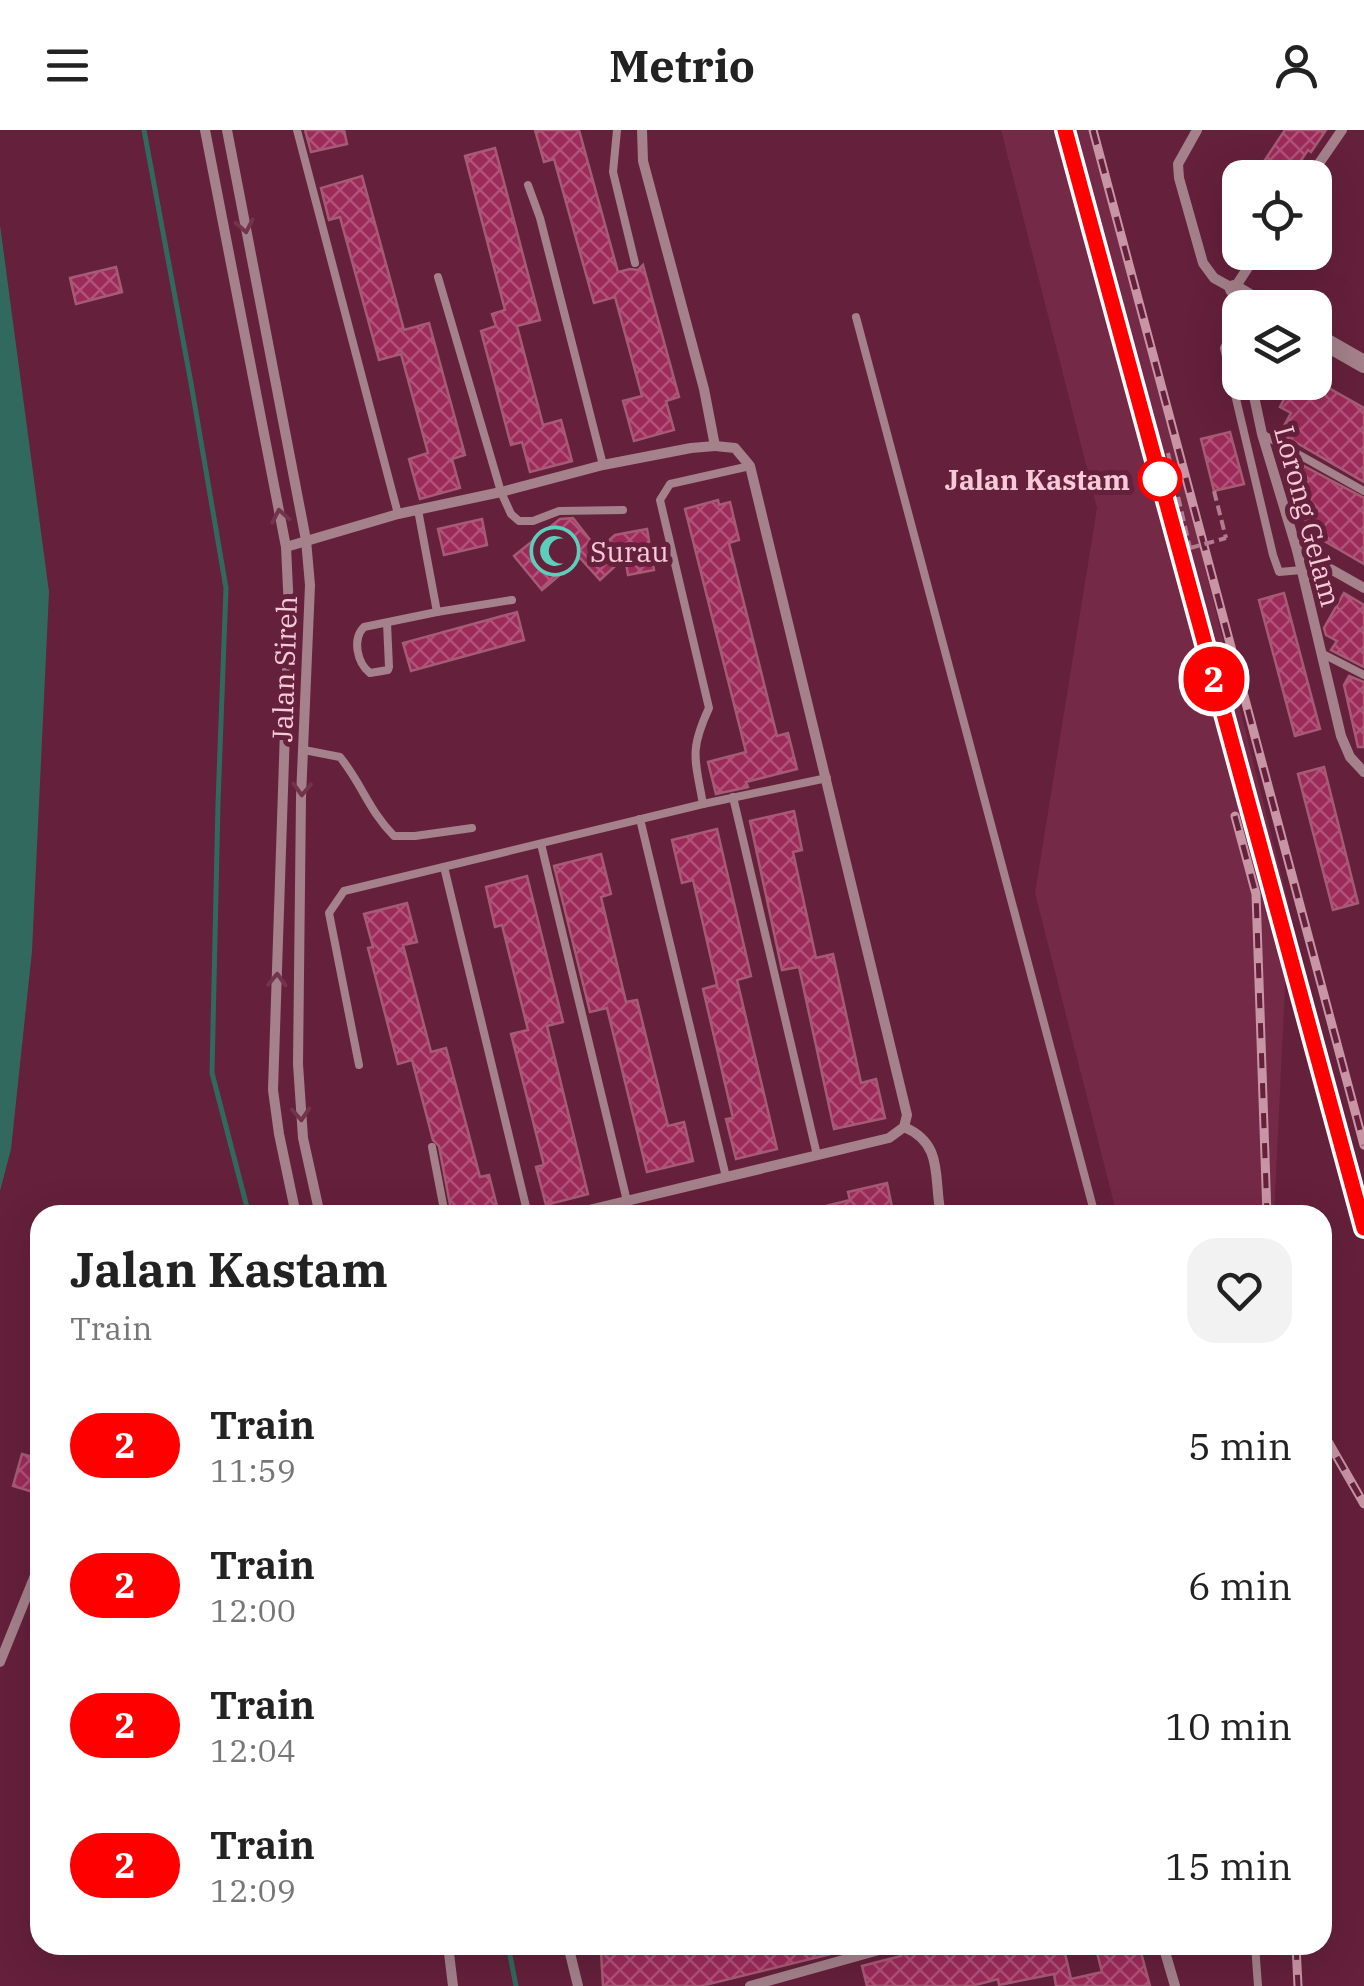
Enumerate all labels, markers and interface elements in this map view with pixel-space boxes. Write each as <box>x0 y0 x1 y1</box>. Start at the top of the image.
text: Metrio <box>609 36 755 94</box>
icon: menu <box>40 38 95 93</box>
icon: person <box>1269 38 1324 93</box>
map controls <box>1222 160 1332 400</box>
button: locate <box>1222 160 1332 270</box>
one-way arrow <box>233 217 254 234</box>
button: layers <box>1222 290 1332 400</box>
street label: Lorong Gelam <box>1266 421 1350 611</box>
marker: Jalan Kastam <box>1139 458 1181 500</box>
place label: Jalan Kastam <box>945 461 1130 498</box>
one-way arrow <box>270 507 291 524</box>
mosque icon: Surau <box>529 525 581 577</box>
place label: Surau <box>590 533 669 570</box>
street label: Jalan Sireh <box>263 595 305 743</box>
line badge: 2 <box>1182 646 1246 712</box>
text: 2 <box>1203 656 1225 702</box>
one-way arrow <box>292 782 313 798</box>
one-way arrow <box>267 971 288 987</box>
one-way arrow <box>290 1107 311 1123</box>
text: Jalan Kastam <box>70 1238 388 1300</box>
button: heart <box>1187 1238 1292 1343</box>
text: Train <box>70 1307 153 1349</box>
text: Train <box>210 1400 315 1449</box>
text: 5 min <box>1188 1421 1292 1470</box>
text: 2 <box>114 1422 136 1468</box>
text: 11:59 <box>210 1449 296 1491</box>
text: Train <box>210 1540 315 1589</box>
text: 6 min <box>1188 1561 1292 1610</box>
text: 2 <box>114 1562 136 1608</box>
text: 12:00 <box>210 1589 296 1631</box>
text: Train <box>210 1680 315 1729</box>
text: 10 min <box>1165 1701 1292 1750</box>
text: 2 <box>114 1702 136 1748</box>
text: 12:04 <box>210 1729 296 1771</box>
text: Train <box>210 1820 315 1869</box>
text: 15 min <box>1165 1841 1292 1890</box>
text: 2 <box>114 1842 136 1888</box>
text: 12:09 <box>210 1869 296 1911</box>

